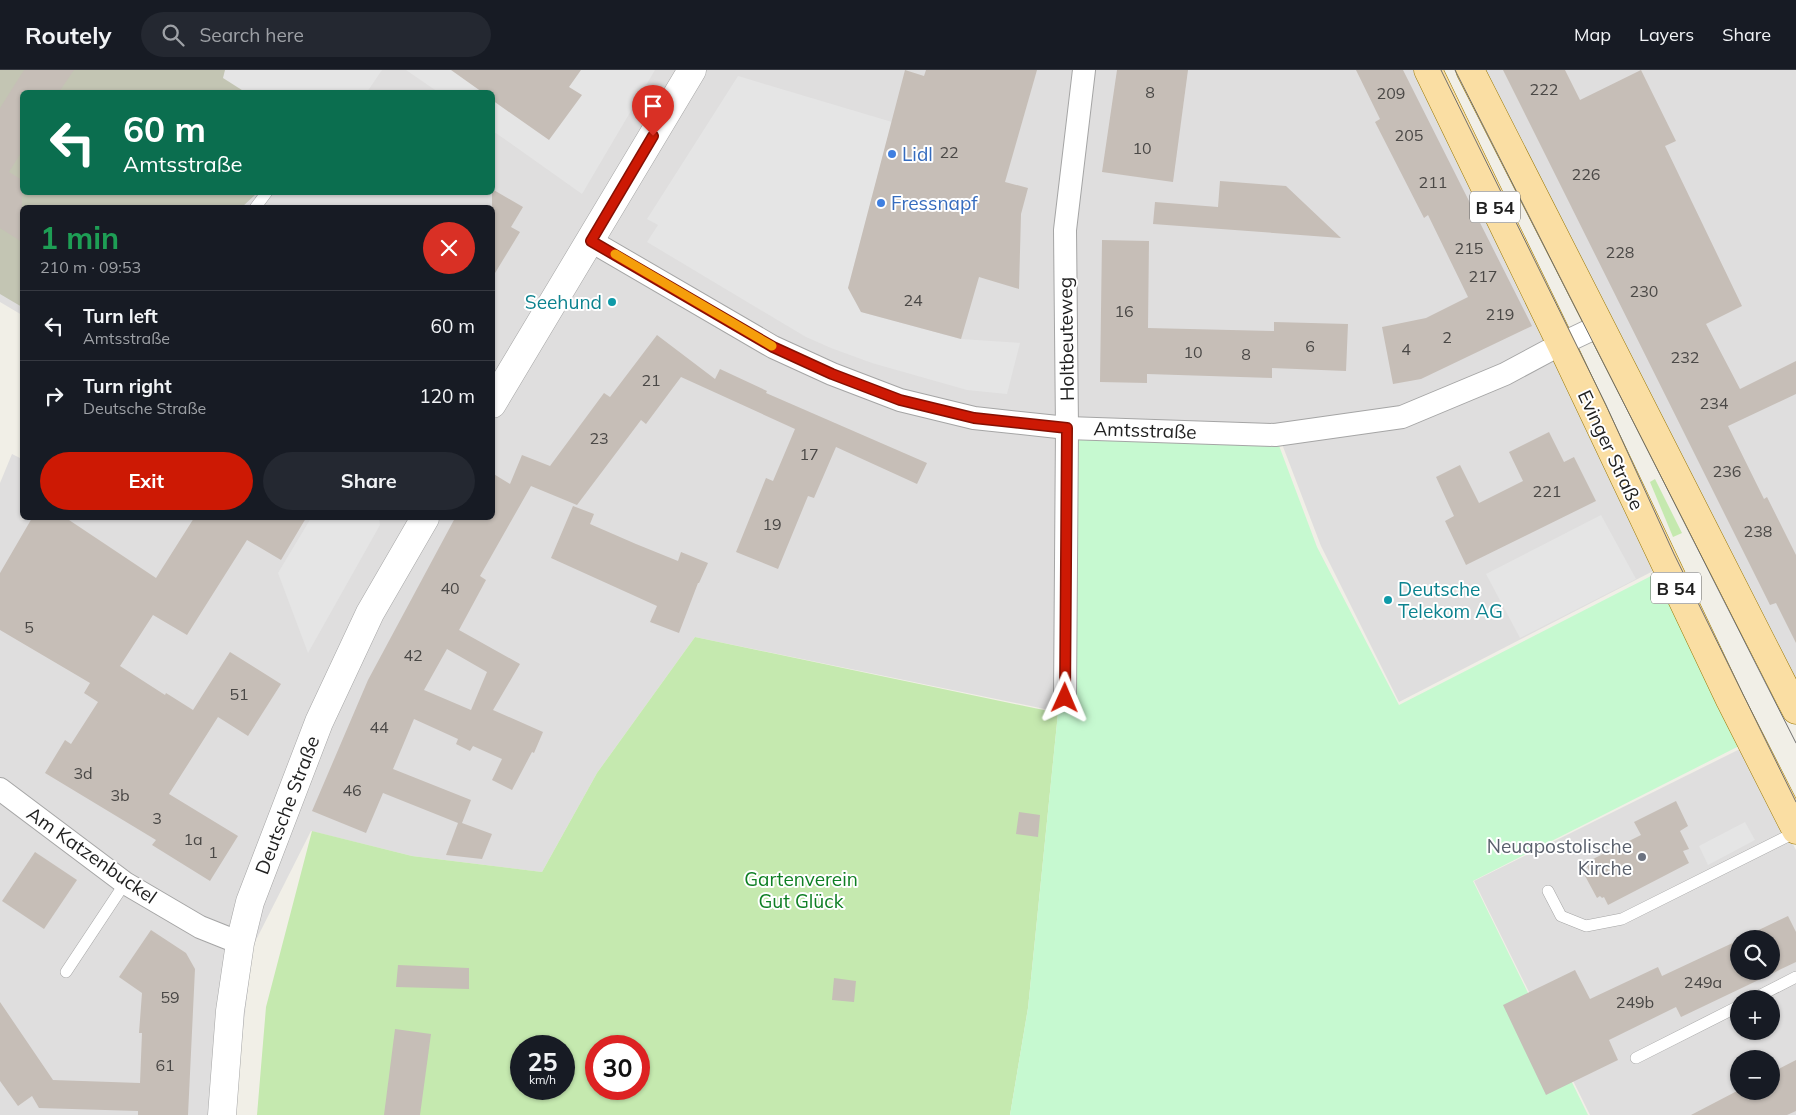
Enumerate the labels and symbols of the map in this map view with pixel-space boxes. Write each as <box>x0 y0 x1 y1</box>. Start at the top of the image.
house number: 222 <box>1530 79 1558 99</box>
house number: 8 <box>1145 82 1155 102</box>
house number: 209 <box>1377 83 1405 103</box>
pin <box>632 85 674 136</box>
house number: 205 <box>1395 125 1423 145</box>
house number: 10 <box>1132 138 1152 158</box>
place label: Lidl <box>902 142 933 166</box>
house number: 22 <box>939 142 959 162</box>
marker: Lidl <box>886 148 898 160</box>
house number: 226 <box>1572 164 1600 184</box>
house number: 211 <box>1419 172 1447 192</box>
place label: Fressnapf <box>891 191 978 215</box>
road number: B 54 <box>1470 191 1520 222</box>
marker: Fressnapf <box>875 197 887 209</box>
house number: 215 <box>1455 238 1483 258</box>
house number: 228 <box>1606 242 1634 262</box>
house number: 217 <box>1469 266 1497 286</box>
street label: Holtbeuteweg <box>1053 277 1079 401</box>
house number: 230 <box>1630 281 1658 301</box>
place label: Seehund <box>525 290 602 314</box>
house number: 24 <box>903 290 923 310</box>
marker: Seehund <box>606 296 618 308</box>
house number: 16 <box>1114 301 1134 321</box>
house number: 219 <box>1486 304 1514 324</box>
house number: 2 <box>1442 327 1452 347</box>
house number: 6 <box>1305 336 1315 356</box>
house number: 4 <box>1401 339 1411 359</box>
house number: 10 <box>1183 342 1203 362</box>
house number: 8 <box>1241 344 1251 364</box>
house number: 232 <box>1671 347 1699 367</box>
house number: 21 <box>641 370 661 390</box>
street label: Evinger Straße <box>1573 386 1649 514</box>
house number: 234 <box>1700 393 1729 413</box>
street label: Amtsstraße <box>1093 416 1197 444</box>
house number: 23 <box>589 428 609 448</box>
house number: 17 <box>799 444 819 464</box>
house number: 236 <box>1713 461 1741 481</box>
house number: 221 <box>1533 481 1561 501</box>
house number: 19 <box>762 514 782 534</box>
house number: 238 <box>1744 521 1772 541</box>
road number: B 54 <box>1651 572 1701 604</box>
place label: Deutsche Telekom AG <box>1398 577 1503 623</box>
house number: 40 <box>440 578 460 598</box>
marker: Deutsche Telekom AG <box>1382 594 1394 606</box>
house number: 5 <box>24 617 34 637</box>
house number: 42 <box>403 645 423 665</box>
position arrow <box>1038 671 1090 723</box>
house number: 51 <box>229 684 249 704</box>
house number: 44 <box>369 717 389 737</box>
street label: Deutsche Straße <box>250 732 324 878</box>
house number: 3d <box>73 763 93 783</box>
house number: 46 <box>342 780 362 800</box>
house number: 3b <box>110 785 130 805</box>
street label: Am Katzenbuckel <box>22 801 162 909</box>
house number: 3 <box>152 808 162 828</box>
house number: 1a <box>183 829 203 849</box>
place label: Neuapostolische Kirche <box>1487 834 1632 880</box>
house number: 1 <box>208 842 218 862</box>
marker: Neuapostolische Kirche <box>1636 851 1648 863</box>
park label: Gartenverein Gut Glück <box>744 867 858 913</box>
house number: 249a <box>1684 972 1722 992</box>
house number: 59 <box>160 987 180 1007</box>
house number: 249b <box>1616 992 1654 1012</box>
speed limit sign: 30 <box>585 1035 650 1100</box>
house number: 61 <box>155 1055 175 1075</box>

